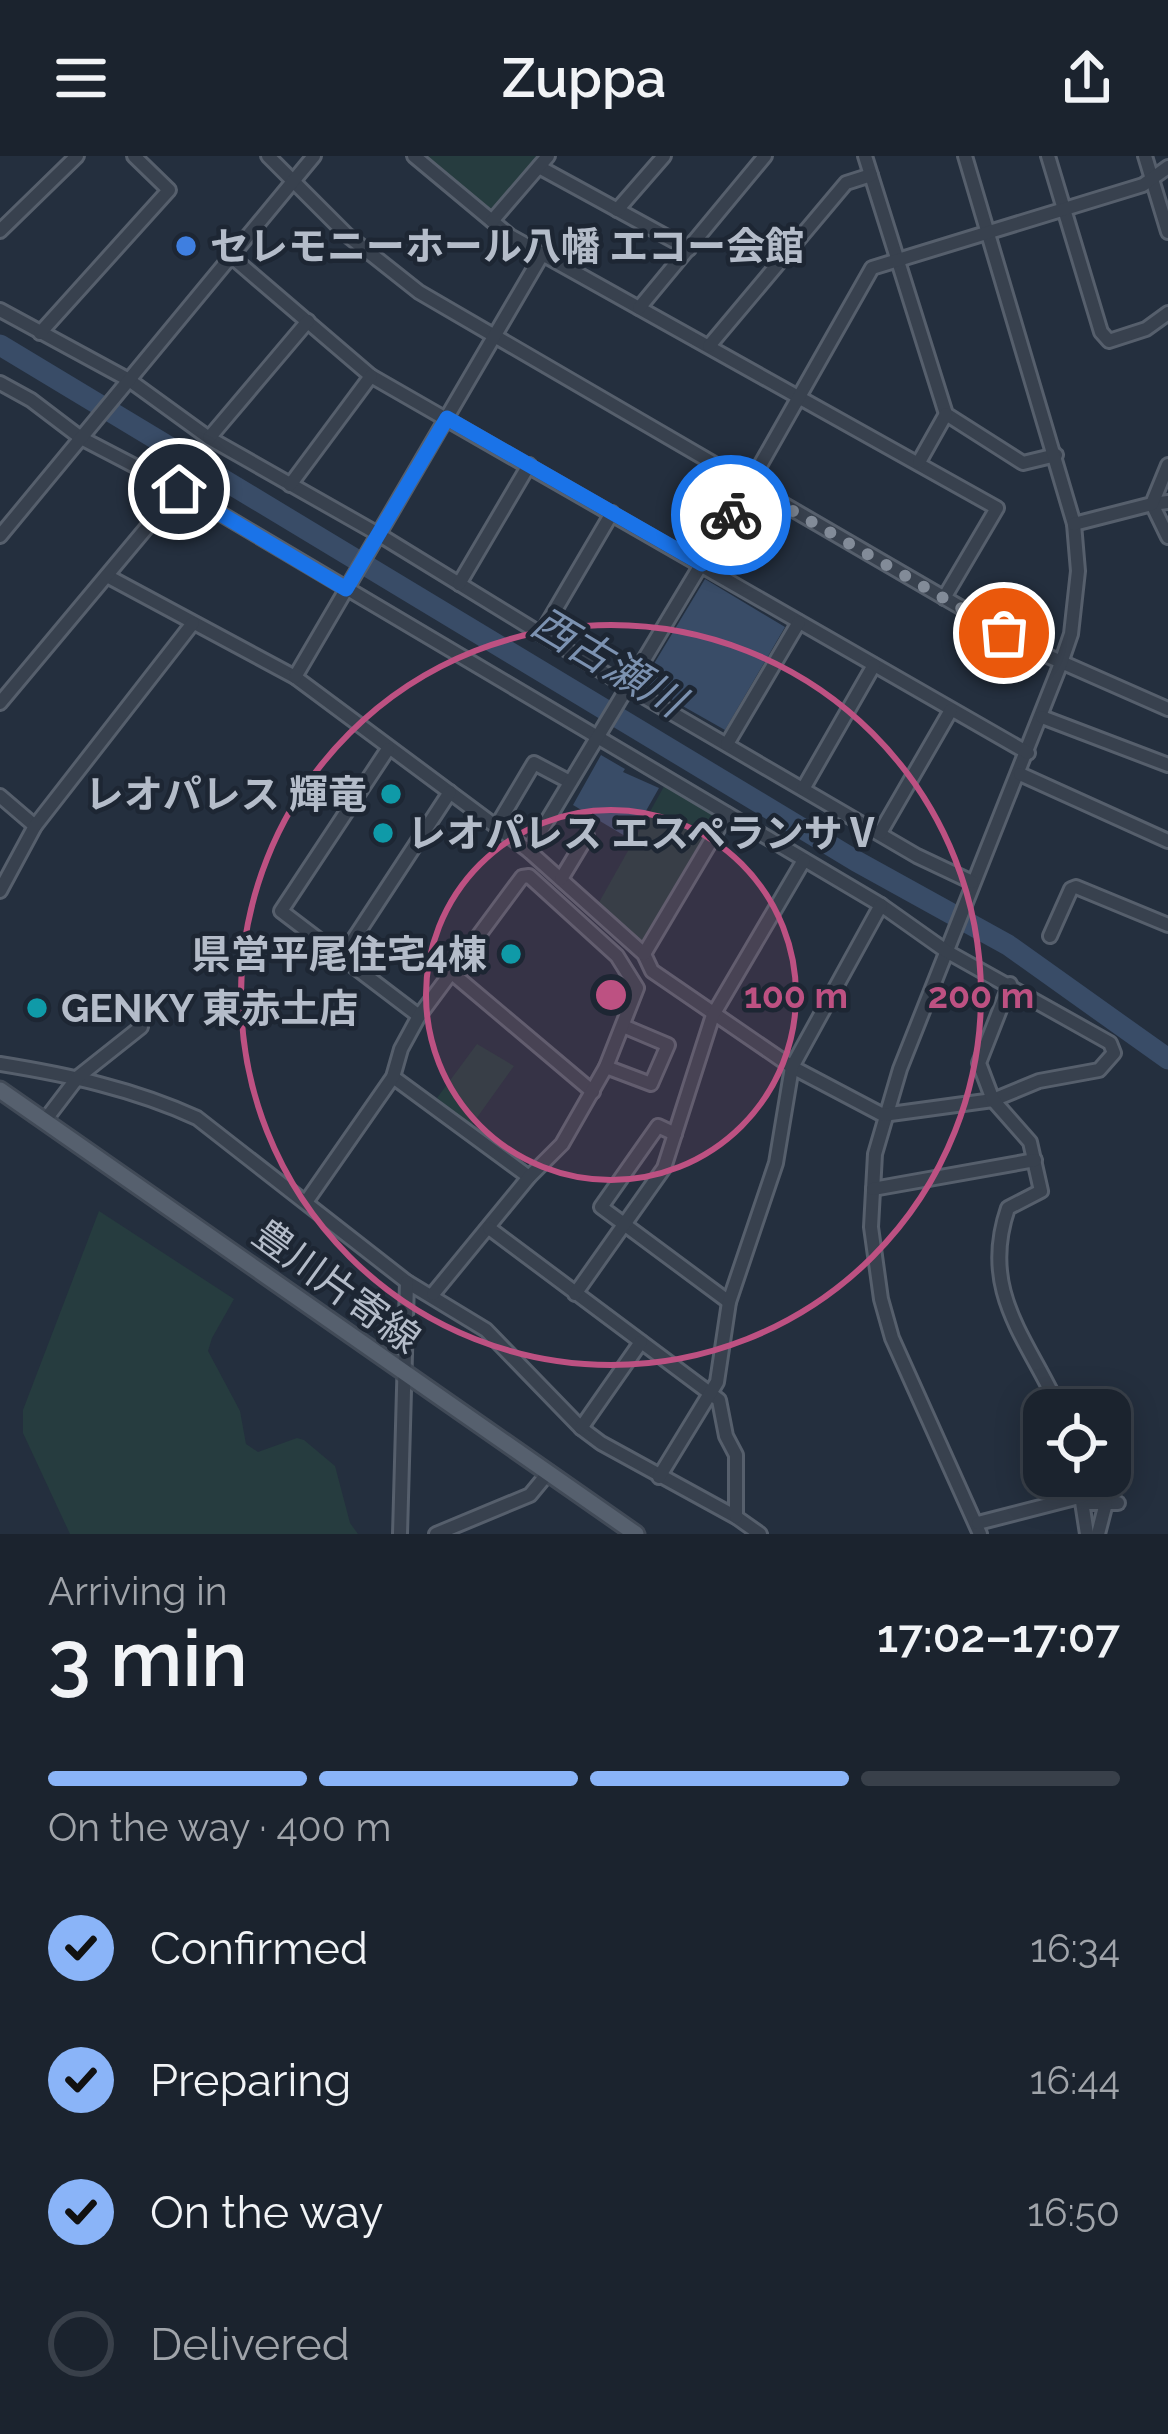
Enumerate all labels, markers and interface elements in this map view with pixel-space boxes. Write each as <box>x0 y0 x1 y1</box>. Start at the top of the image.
icon: menu <box>48 45 114 111</box>
icon: share <box>1054 45 1120 111</box>
text: Zuppa <box>502 46 666 110</box>
place label: セレモニーホール八幡 エコー会館 <box>210 223 804 269</box>
marker: セレモニーホール八幡 エコー会館 <box>173 233 199 259</box>
pin <box>128 438 230 540</box>
courier <box>671 455 791 575</box>
icon: home <box>146 456 212 522</box>
icon: bike <box>698 482 764 548</box>
pin <box>953 582 1055 684</box>
water label: 西古瀬川 <box>523 598 696 728</box>
icon: bag <box>971 600 1037 666</box>
place label: レオパレス 輝竜 <box>85 771 367 817</box>
marker: レオパレス 輝竜 <box>378 781 404 807</box>
place label: レオパレス エスペランサⅤ <box>407 810 882 856</box>
marker: レオパレス エスペランサⅤ <box>370 820 396 846</box>
place label: 県営平尾住宅4棟 <box>192 931 487 977</box>
marker: 県営平尾住宅4棟 <box>498 941 524 967</box>
centre of rings <box>590 974 632 1016</box>
text: 100 m <box>744 974 848 1016</box>
text: 200 m <box>928 974 1034 1016</box>
place label: GENKY 東赤土店 <box>61 985 358 1031</box>
marker: GENKY 東赤土店 <box>24 995 50 1021</box>
street label: 豊川片寄線 <box>245 1210 429 1362</box>
map controls <box>1023 1389 1131 1497</box>
button: locate <box>1023 1389 1131 1497</box>
text: Arriving in <box>48 1568 228 1614</box>
text: 17:02–17:07 <box>877 1610 1120 1663</box>
text: 3 min <box>48 1613 248 1704</box>
text: On the way · 400 m <box>48 1804 391 1850</box>
icon: check <box>48 1915 114 1981</box>
text: Confirmed <box>150 1922 368 1975</box>
text: 16:34 <box>1030 1925 1120 1971</box>
icon: check <box>48 2047 114 2113</box>
text: Preparing <box>150 2054 351 2107</box>
text: 16:44 <box>1030 2057 1120 2103</box>
icon: check <box>48 2179 114 2245</box>
text: On the way <box>150 2186 384 2239</box>
text: 16:50 <box>1027 2189 1120 2235</box>
text: Delivered <box>150 2318 350 2371</box>

